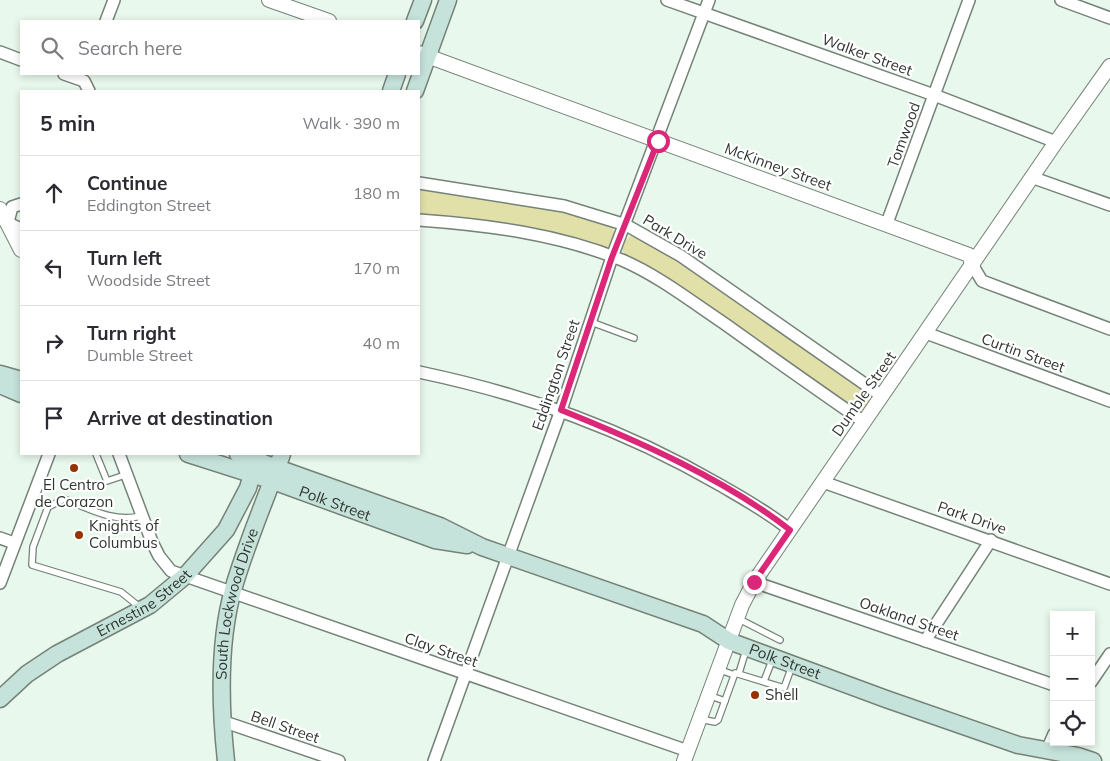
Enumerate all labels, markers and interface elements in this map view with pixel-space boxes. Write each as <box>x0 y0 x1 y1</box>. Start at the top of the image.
search box <box>20 20 420 75</box>
street label: Walker Street <box>819 29 915 80</box>
icon: search <box>38 34 66 62</box>
text: Search here <box>78 36 182 60</box>
street label: Tomwood <box>883 99 924 170</box>
text: 5 min <box>40 110 95 136</box>
text: Walk · 390 m <box>302 113 400 133</box>
route start <box>647 130 670 153</box>
street label: McKinney Street <box>722 138 834 195</box>
text: Continue <box>87 171 167 195</box>
icon: ahead <box>40 179 68 207</box>
text: 180 m <box>353 183 400 203</box>
text: Eddington Street <box>87 195 211 215</box>
street label: Park Drive <box>640 210 711 263</box>
text: Turn left <box>87 246 162 270</box>
icon: left <box>40 254 68 282</box>
text: 170 m <box>353 258 400 278</box>
text: Woodside Street <box>87 270 210 290</box>
street label: Eddington Street <box>528 317 583 433</box>
text: Turn right <box>87 321 176 345</box>
icon: right <box>40 329 68 357</box>
street label: Curtin Street <box>979 329 1068 376</box>
text: 40 m <box>363 333 400 353</box>
text: Dumble Street <box>87 345 193 365</box>
street label: Dumble Street <box>827 348 900 440</box>
icon: arrive <box>40 404 68 432</box>
text: Arrive at destination <box>87 406 273 430</box>
marker: El Centro de Corazon <box>68 462 80 474</box>
place label: El Centro de Corazon <box>35 475 113 511</box>
street label: Polk Street <box>297 481 373 525</box>
street label: Park Drive <box>935 497 1009 538</box>
place label: Knights of Columbus <box>89 516 160 552</box>
street label: South Lockwood Drive <box>212 525 262 680</box>
marker: Knights of Columbus <box>73 529 85 541</box>
street label: Ernestine Street <box>93 565 195 640</box>
route end <box>743 571 766 594</box>
street label: Oakland Street <box>857 593 961 644</box>
map controls <box>1050 611 1095 746</box>
button: + <box>1050 611 1095 656</box>
street label: Clay Street <box>402 628 480 671</box>
street label: Polk Street <box>747 639 823 683</box>
button: − <box>1050 656 1095 701</box>
place label: Shell <box>765 685 798 704</box>
marker: Shell <box>749 689 761 701</box>
button: locate <box>1050 701 1095 746</box>
street label: Bell Street <box>249 706 322 747</box>

